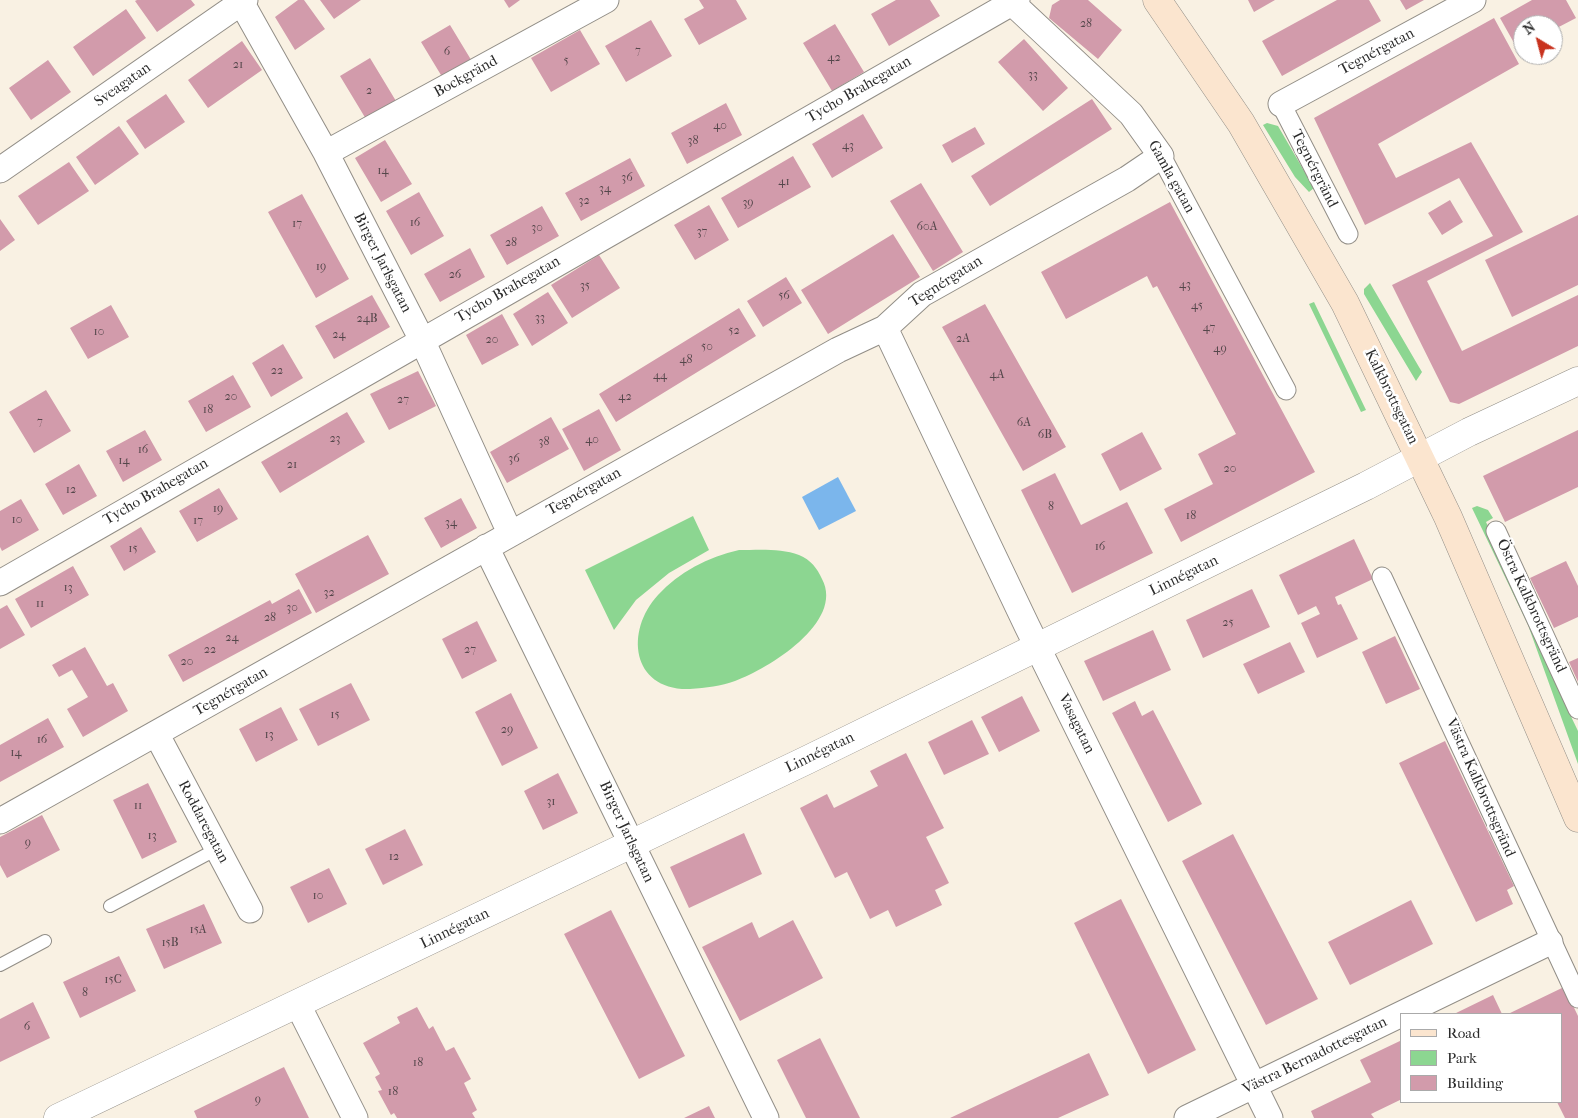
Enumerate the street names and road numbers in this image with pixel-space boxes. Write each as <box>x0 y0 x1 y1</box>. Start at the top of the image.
street label: Tegnérgatan <box>1336 25 1418 79</box>
street label: Bockgränd <box>431 52 501 102</box>
street label: Tycho Brahegatan <box>803 53 915 127</box>
street label: Sveagatan <box>91 59 155 111</box>
street label: Tegnérgränd <box>1287 127 1341 211</box>
street label: Gamla gatan <box>1144 138 1198 216</box>
street label: Birger Jarlsgatan <box>349 210 415 316</box>
street label: Tegnérgatan <box>906 252 986 312</box>
street label: Tycho Brahegatan <box>452 253 564 327</box>
street label: Kalkbrottsgatan <box>1360 346 1422 448</box>
street label: Tycho Brahegatan <box>100 455 212 529</box>
street label: Tegnérgatan <box>543 464 625 520</box>
street label: Östra Kalkbrottsgränd <box>1492 536 1570 676</box>
street label: Linnégatan <box>1147 552 1221 600</box>
street label: Tegnérgatan <box>191 664 271 720</box>
street label: Vasagatan <box>1054 691 1098 757</box>
street label: Västra Kalkbrottsgränd <box>1441 716 1519 860</box>
street label: Linnégatan <box>783 729 857 777</box>
street label: Roddaregatan <box>174 778 232 866</box>
street label: Birger Jarlsgatan <box>595 778 657 886</box>
street label: Linnégatan <box>418 905 492 953</box>
street label: Västra Bernadottesgatan <box>1240 1013 1390 1099</box>

